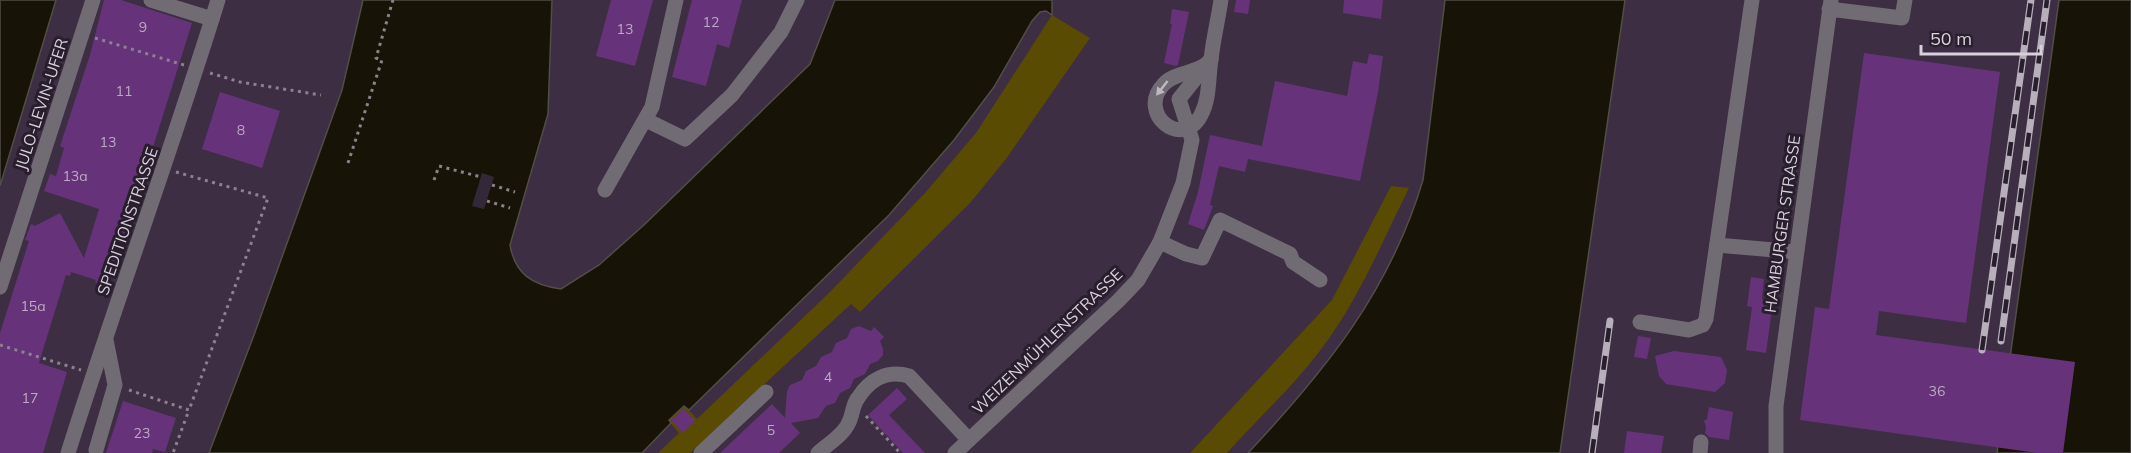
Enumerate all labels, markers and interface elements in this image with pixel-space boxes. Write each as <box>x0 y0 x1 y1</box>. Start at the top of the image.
house number: 12 <box>703 13 719 31</box>
house number: 9 <box>139 18 147 36</box>
scale bar <box>1921 18 2041 56</box>
house number: 13 <box>617 20 633 38</box>
text: 50 m <box>1930 27 1972 50</box>
street label: JULO-LEVIN-UFER <box>10 35 72 173</box>
one-way arrow <box>1156 80 1168 96</box>
house number: 11 <box>116 82 132 100</box>
house number: 8 <box>237 121 245 139</box>
house number: 13 <box>100 133 116 151</box>
street label: HAMBURGER STRASSE <box>1760 134 1804 314</box>
street label: SPEDITIONSTRASSE <box>92 144 162 298</box>
house number: 13a <box>62 167 88 185</box>
street label: WEIZENMÜHLENSTRASSE <box>968 264 1126 418</box>
house number: 15a <box>20 297 46 315</box>
house number: 4 <box>824 368 833 386</box>
house number: 36 <box>1929 382 1945 400</box>
house number: 17 <box>22 389 38 407</box>
house number: 5 <box>767 421 775 439</box>
house number: 23 <box>134 424 150 442</box>

